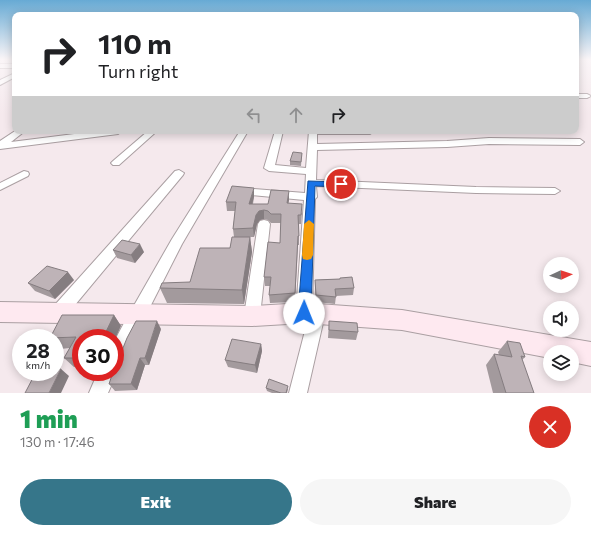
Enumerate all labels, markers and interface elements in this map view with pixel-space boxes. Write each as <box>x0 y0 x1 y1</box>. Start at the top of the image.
text: 110 m <box>98 26 172 60</box>
icon: right <box>32 28 84 80</box>
text: Turn right <box>98 60 178 82</box>
icon: left <box>243 104 265 126</box>
icon: ahead <box>285 104 307 126</box>
icon: right <box>327 104 349 126</box>
pin <box>324 167 358 201</box>
icon: arrive <box>330 173 352 195</box>
north arrow <box>543 257 579 293</box>
map controls <box>543 257 579 381</box>
position arrow <box>283 292 325 334</box>
button: sound <box>543 301 579 337</box>
speed limit sign: 30 <box>72 329 124 381</box>
text: 28 <box>26 338 50 362</box>
button: layers <box>543 345 579 381</box>
text: km/h <box>26 359 50 371</box>
text: 1 min <box>20 404 78 433</box>
button: close <box>529 406 571 448</box>
text: 130 m · 17:46 <box>20 434 95 450</box>
button: Exit <box>20 479 292 525</box>
button: Share <box>300 479 571 525</box>

